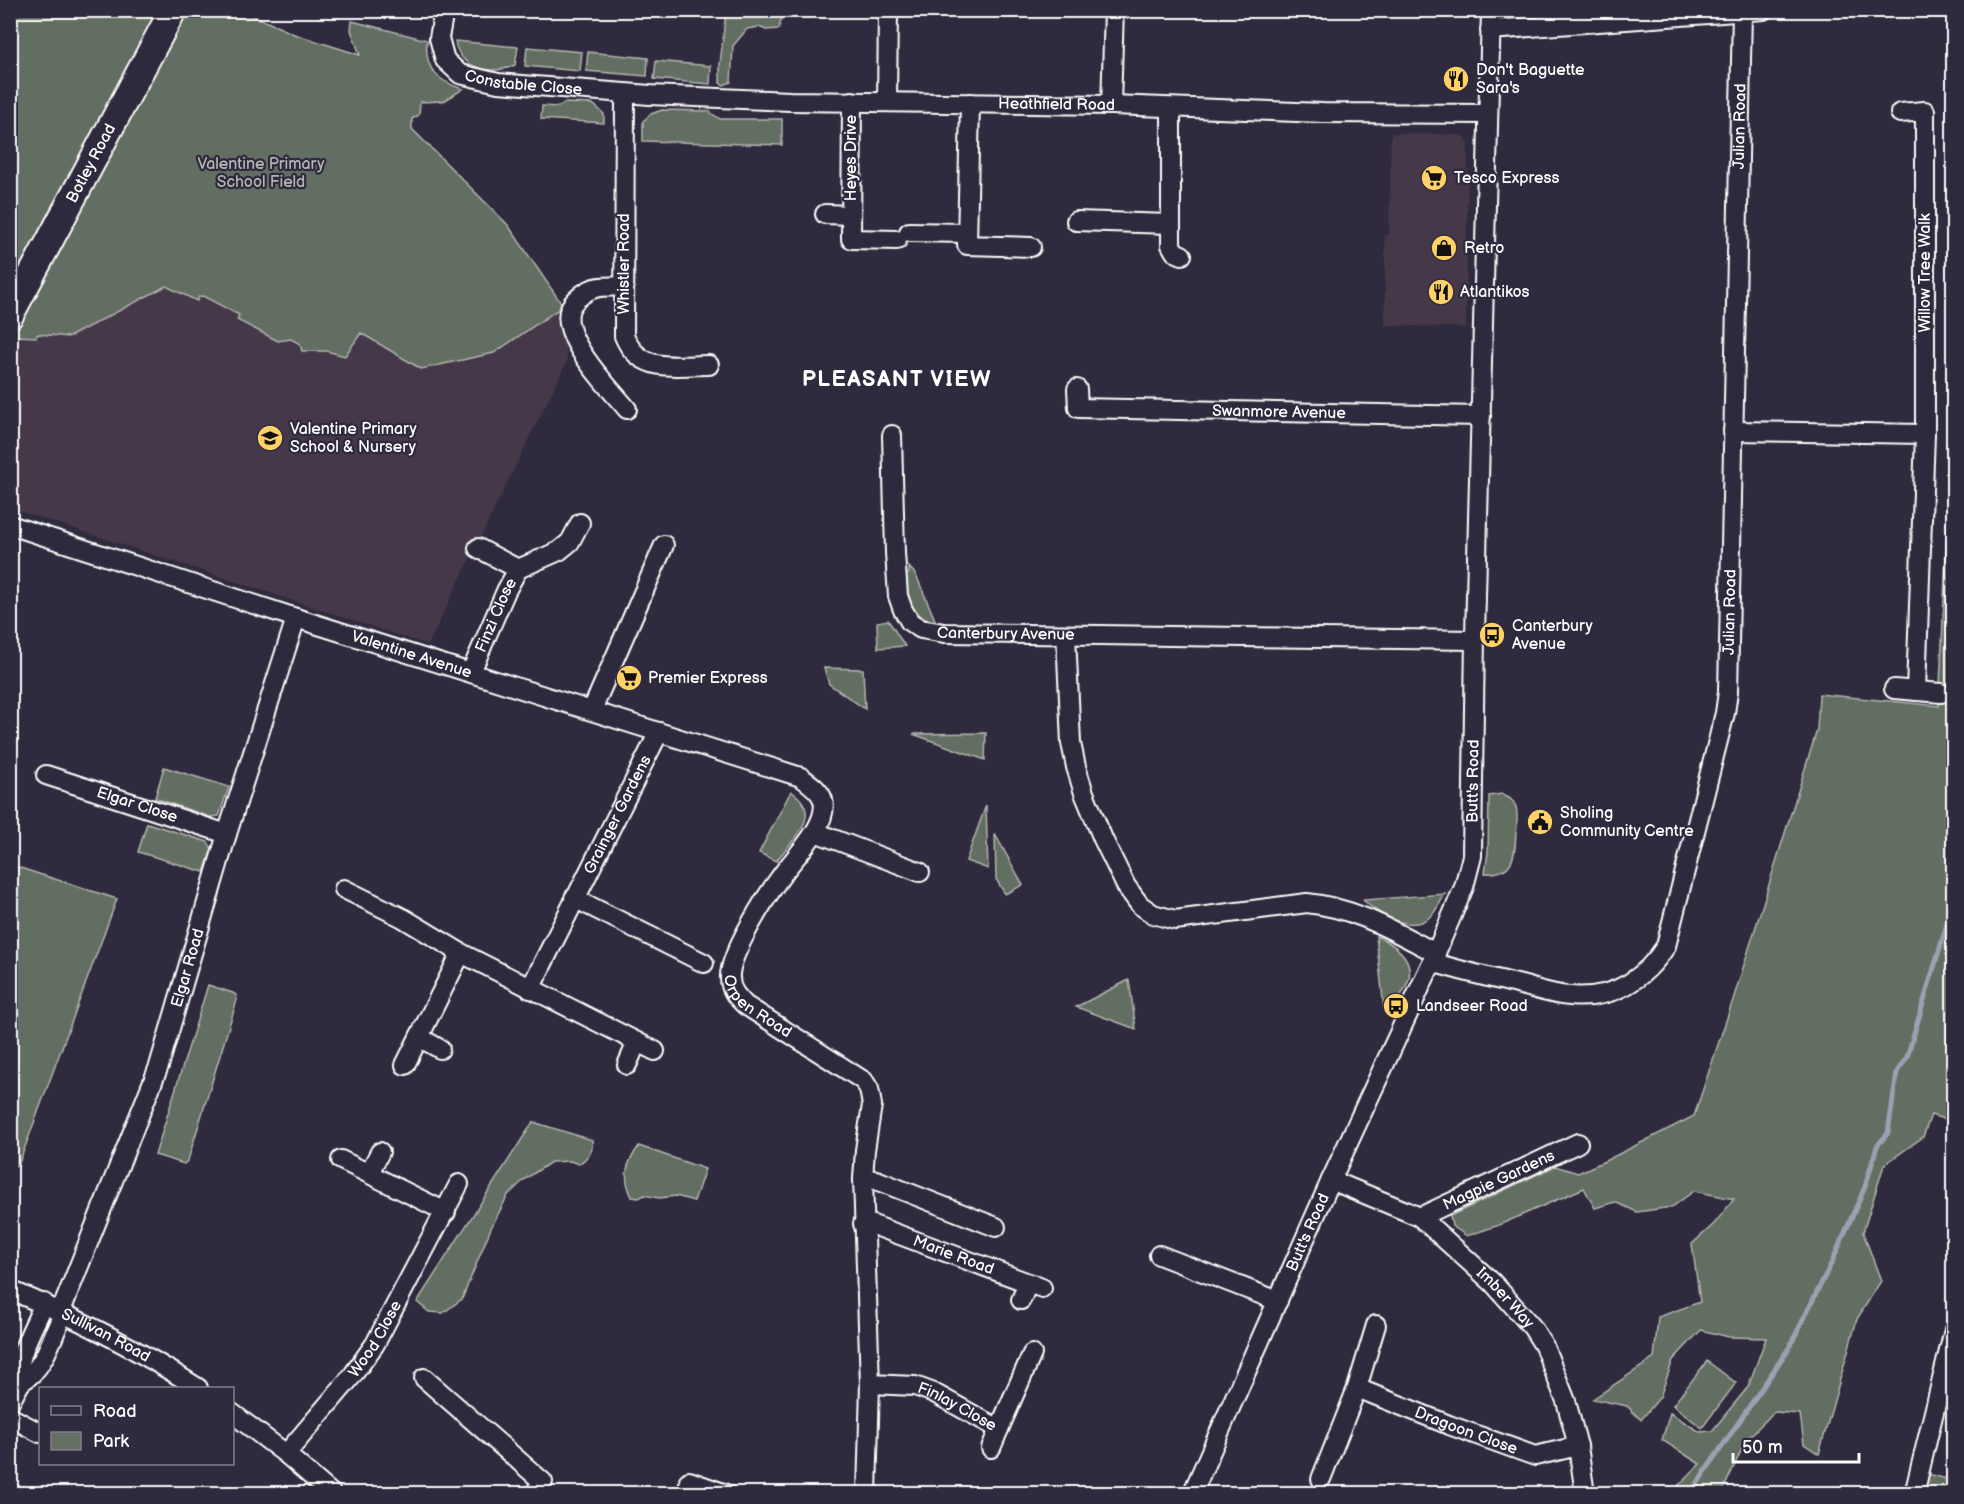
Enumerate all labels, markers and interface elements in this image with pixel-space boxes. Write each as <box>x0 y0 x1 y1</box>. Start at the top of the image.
place label: Don't Baguette Sara's <box>1476 61 1585 98</box>
restaurant icon: Don't Baguette Sara's <box>1441 64 1471 94</box>
street label: Constable Close <box>463 66 583 99</box>
street label: Julian Road <box>1729 83 1750 169</box>
street label: Heathfield Road <box>998 94 1115 115</box>
street label: Heyes Drive <box>842 114 861 201</box>
street label: Botley Road <box>62 121 120 206</box>
park label: Valentine Primary School Field <box>198 155 325 192</box>
supermarket icon: Tesco Express <box>1419 163 1449 193</box>
place label: Tesco Express <box>1454 169 1559 188</box>
street label: Whistler Road <box>615 213 634 315</box>
street label: Willow Tree Walk <box>1916 213 1935 333</box>
shop icon: Retro <box>1429 233 1459 263</box>
place label: Retro <box>1464 239 1504 258</box>
restaurant icon: Atlantikos <box>1426 277 1456 307</box>
place label: Atlantikos <box>1460 283 1530 302</box>
district label: PLEASANT VIEW <box>802 366 992 393</box>
street label: Swanmore Avenue <box>1212 401 1347 423</box>
place label: Valentine Primary School & Nursery <box>290 420 418 457</box>
school or university icon: Valentine Primary School & Nursery <box>255 423 285 453</box>
street label: Julian Road <box>1719 569 1740 655</box>
street label: Finzi Close <box>471 574 521 655</box>
place label: Canterbury Avenue <box>1512 617 1593 654</box>
bus stop icon: Canterbury Avenue <box>1477 620 1507 650</box>
street label: Canterbury Avenue <box>935 622 1075 644</box>
street label: Valentine Avenue <box>349 627 475 682</box>
supermarket icon: Premier Express <box>614 663 644 693</box>
place label: Premier Express <box>648 669 768 688</box>
street label: Butt's Road <box>1463 739 1483 823</box>
street label: Grainger Gardens <box>580 752 655 877</box>
street label: Elgar Close <box>94 783 181 827</box>
place label: Sholing Community Centre <box>1560 804 1694 841</box>
public building icon: Sholing Community Centre <box>1525 807 1555 837</box>
street label: Elgar Road <box>167 926 208 1010</box>
street label: Orpen Road <box>720 974 795 1042</box>
bus stop icon: Landseer Road <box>1381 991 1411 1021</box>
place label: Landseer Road <box>1416 997 1528 1016</box>
street label: Magpie Gardens <box>1440 1146 1558 1214</box>
street label: Butt's Road <box>1282 1191 1333 1274</box>
street label: Marie Road <box>910 1231 997 1279</box>
street label: Imber Way <box>1473 1263 1539 1333</box>
street label: Wood Close <box>345 1297 406 1381</box>
street label: Sullivan Road <box>58 1304 154 1366</box>
street label: Finlay Close <box>915 1378 1000 1436</box>
legend <box>39 1387 234 1465</box>
text: Road <box>93 1401 137 1422</box>
street label: Dragoon Close <box>1412 1403 1520 1459</box>
scale bar <box>1733 1426 1859 1464</box>
text: Park <box>93 1431 129 1452</box>
text: 50 m <box>1742 1437 1783 1458</box>

